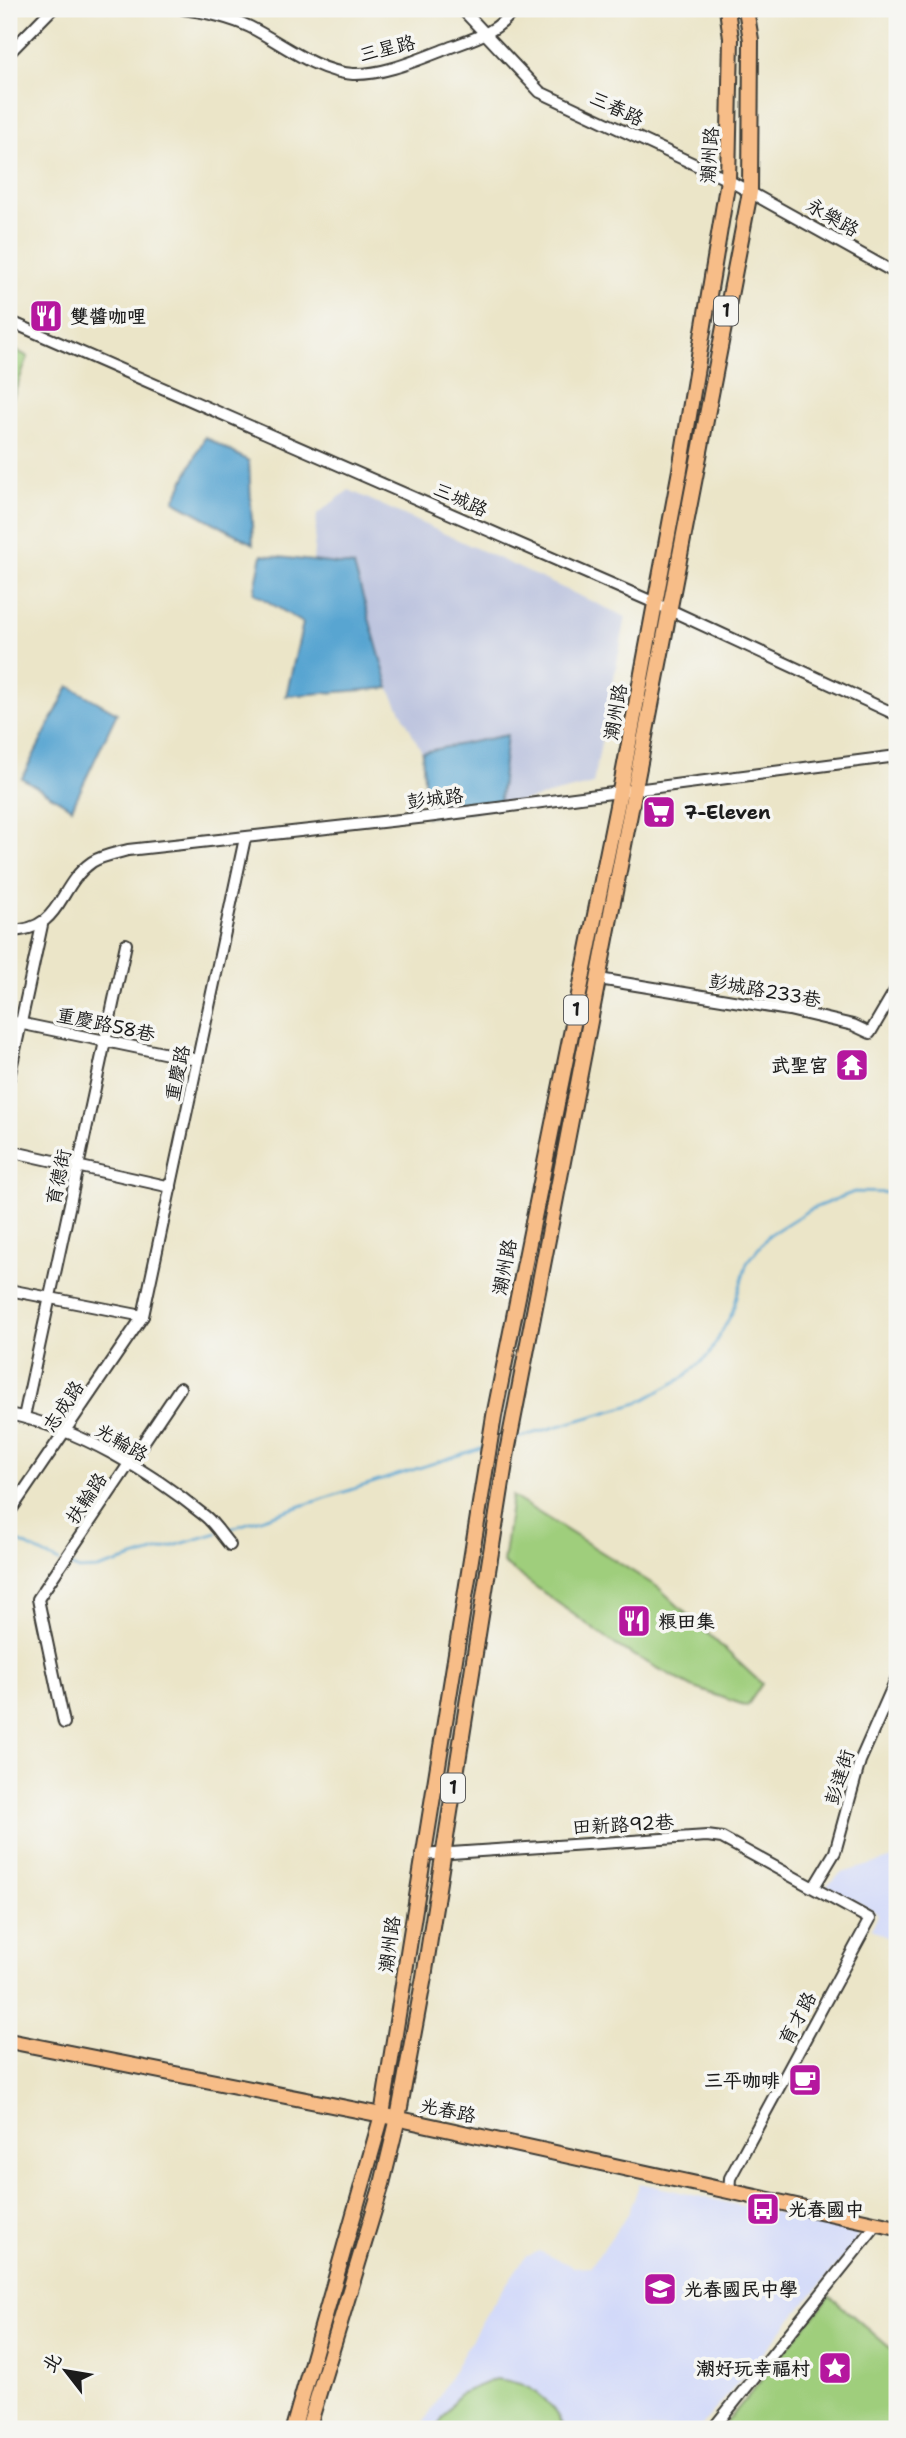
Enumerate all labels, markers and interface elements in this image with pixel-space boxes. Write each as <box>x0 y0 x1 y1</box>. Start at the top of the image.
street label: 三星路 <box>356 29 418 68</box>
street label: 三春路 <box>586 85 648 132</box>
street label: 潮州路 <box>695 126 724 184</box>
street label: 永樂路 <box>802 192 864 243</box>
road number: 1 <box>714 296 738 326</box>
restaurant icon: 雙醬咖哩 <box>27 297 65 335</box>
place label: 雙醬咖哩 <box>70 304 146 329</box>
street label: 三城路 <box>430 476 492 522</box>
street label: 潮州路 <box>598 682 633 742</box>
street label: 彭城路 <box>405 783 465 814</box>
supermarket icon: 7-Eleven <box>640 793 678 831</box>
place label: 7-Eleven <box>684 800 771 825</box>
street label: 彭城路233巷 <box>707 968 823 1013</box>
road number: 1 <box>564 995 588 1024</box>
street label: 重慶路58巷 <box>54 1002 158 1047</box>
street label: 重慶路 <box>159 1043 196 1104</box>
temple icon: 武聖宮 <box>833 1046 871 1084</box>
place label: 武聖宮 <box>771 1053 828 1078</box>
street label: 育德街 <box>40 1147 77 1208</box>
street label: 潮州路 <box>487 1237 522 1297</box>
street label: 志成路 <box>37 1376 90 1437</box>
street label: 光輪路 <box>91 1417 153 1468</box>
street label: 扶輪路 <box>60 1468 113 1529</box>
restaurant icon: 粮田集 <box>615 1602 653 1640</box>
place label: 粮田集 <box>658 1609 715 1634</box>
street label: 彭達街 <box>819 1746 860 1808</box>
road number: 1 <box>441 1773 465 1802</box>
street label: 田新路92巷 <box>572 1809 674 1840</box>
street label: 潮州路 <box>373 1914 406 1974</box>
street label: 育才路 <box>773 1987 822 2049</box>
cafe icon: 三平咖啡 <box>786 2061 824 2099</box>
place label: 三平咖啡 <box>704 2068 780 2093</box>
street label: 光春路 <box>417 2092 478 2129</box>
bus stop icon: 光春國中 <box>744 2190 782 2228</box>
place label: 光春國中 <box>788 2197 864 2222</box>
school or university icon: 光春國民中學 <box>641 2270 679 2308</box>
place label: 光春國民中學 <box>684 2277 798 2302</box>
north arrow <box>32 2336 102 2406</box>
text: 北 <box>36 2348 67 2377</box>
place icon: 潮好玩幸福村 <box>816 2349 854 2387</box>
place label: 潮好玩幸福村 <box>696 2356 810 2381</box>

